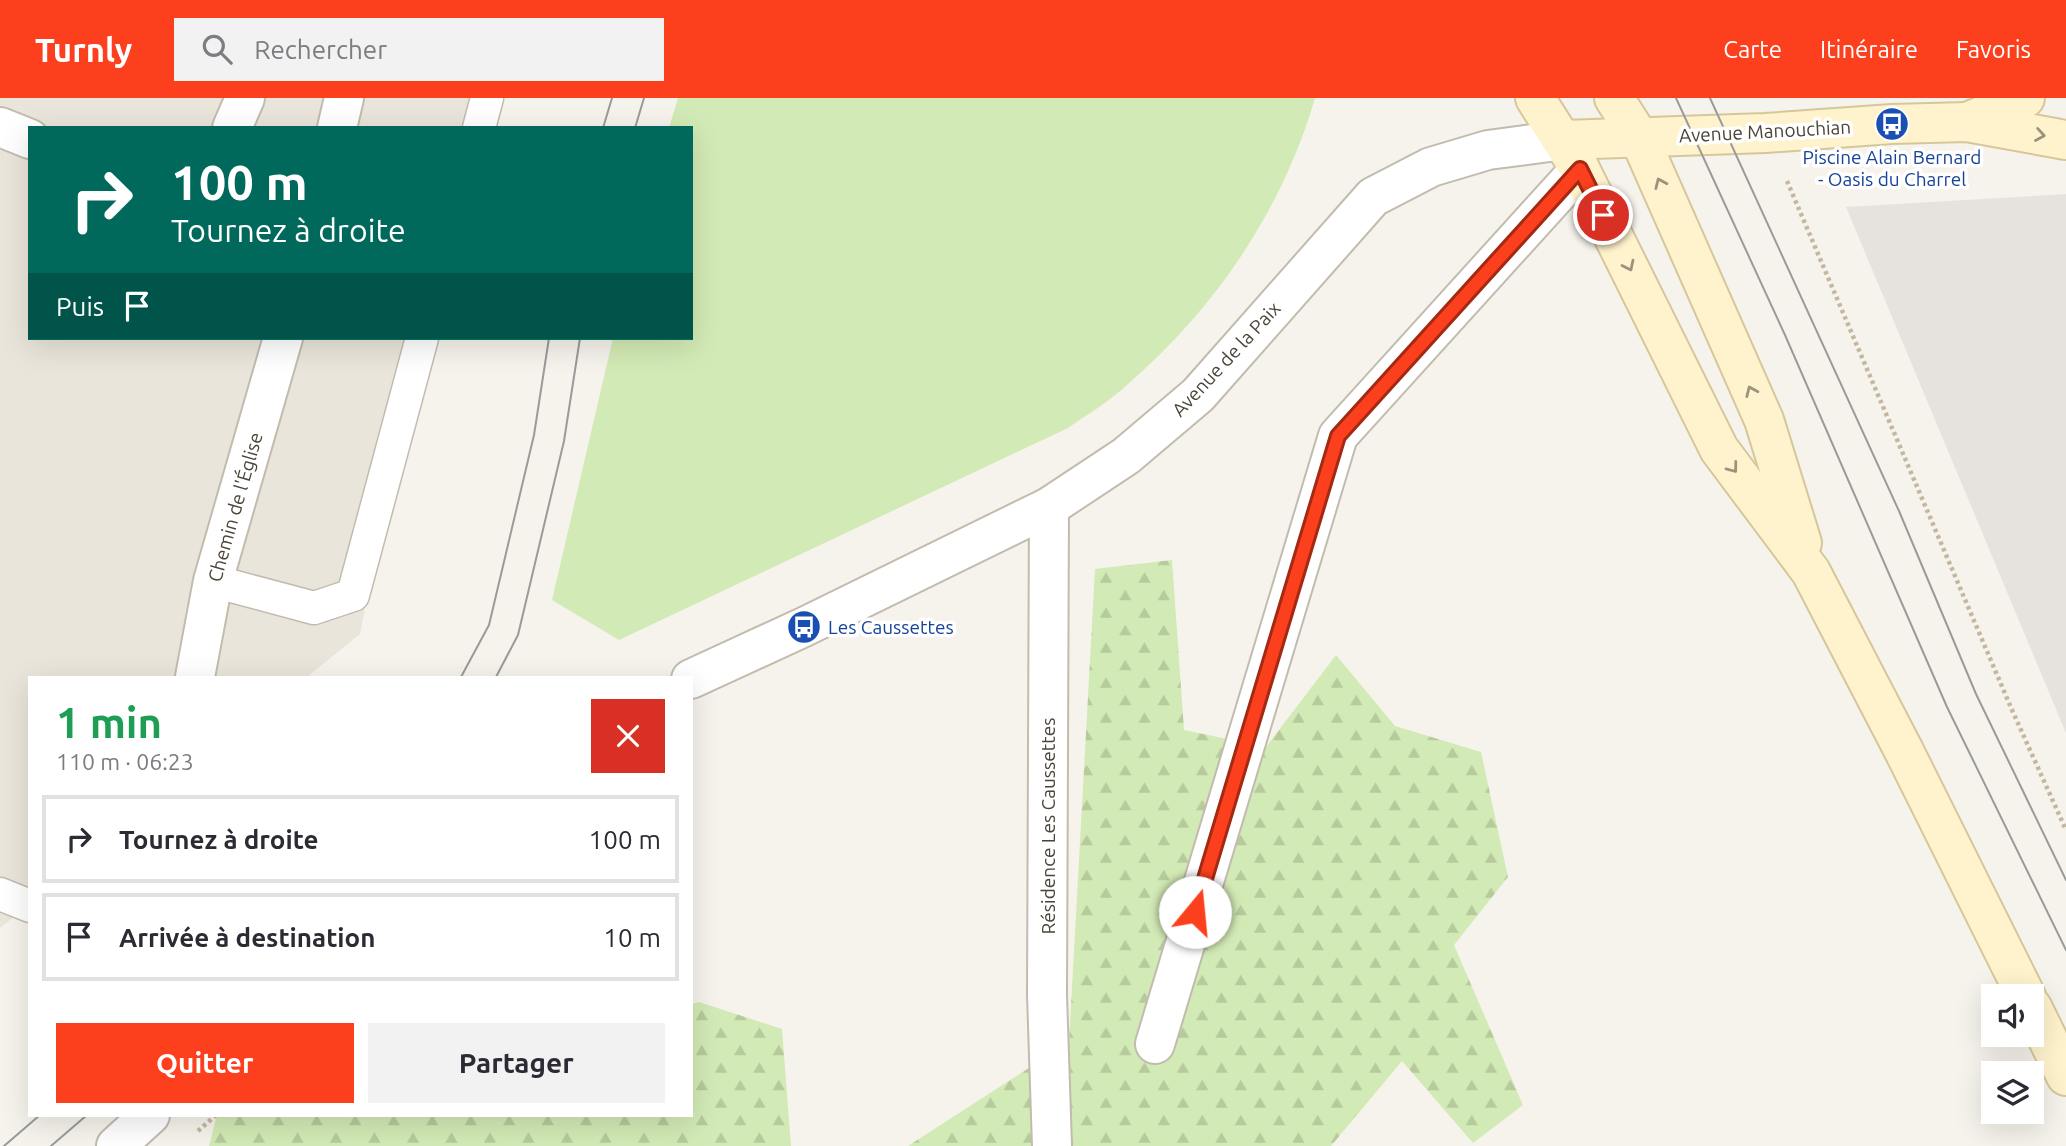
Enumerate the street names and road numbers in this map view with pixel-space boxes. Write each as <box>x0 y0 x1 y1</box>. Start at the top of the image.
street label: Avenue Manouchian <box>1678 116 1852 146</box>
street label: Avenue de la Paix <box>1167 297 1285 421</box>
street label: Chemin de l'Église <box>203 430 267 584</box>
street label: Résidence Les Caussettes <box>1037 718 1059 934</box>

